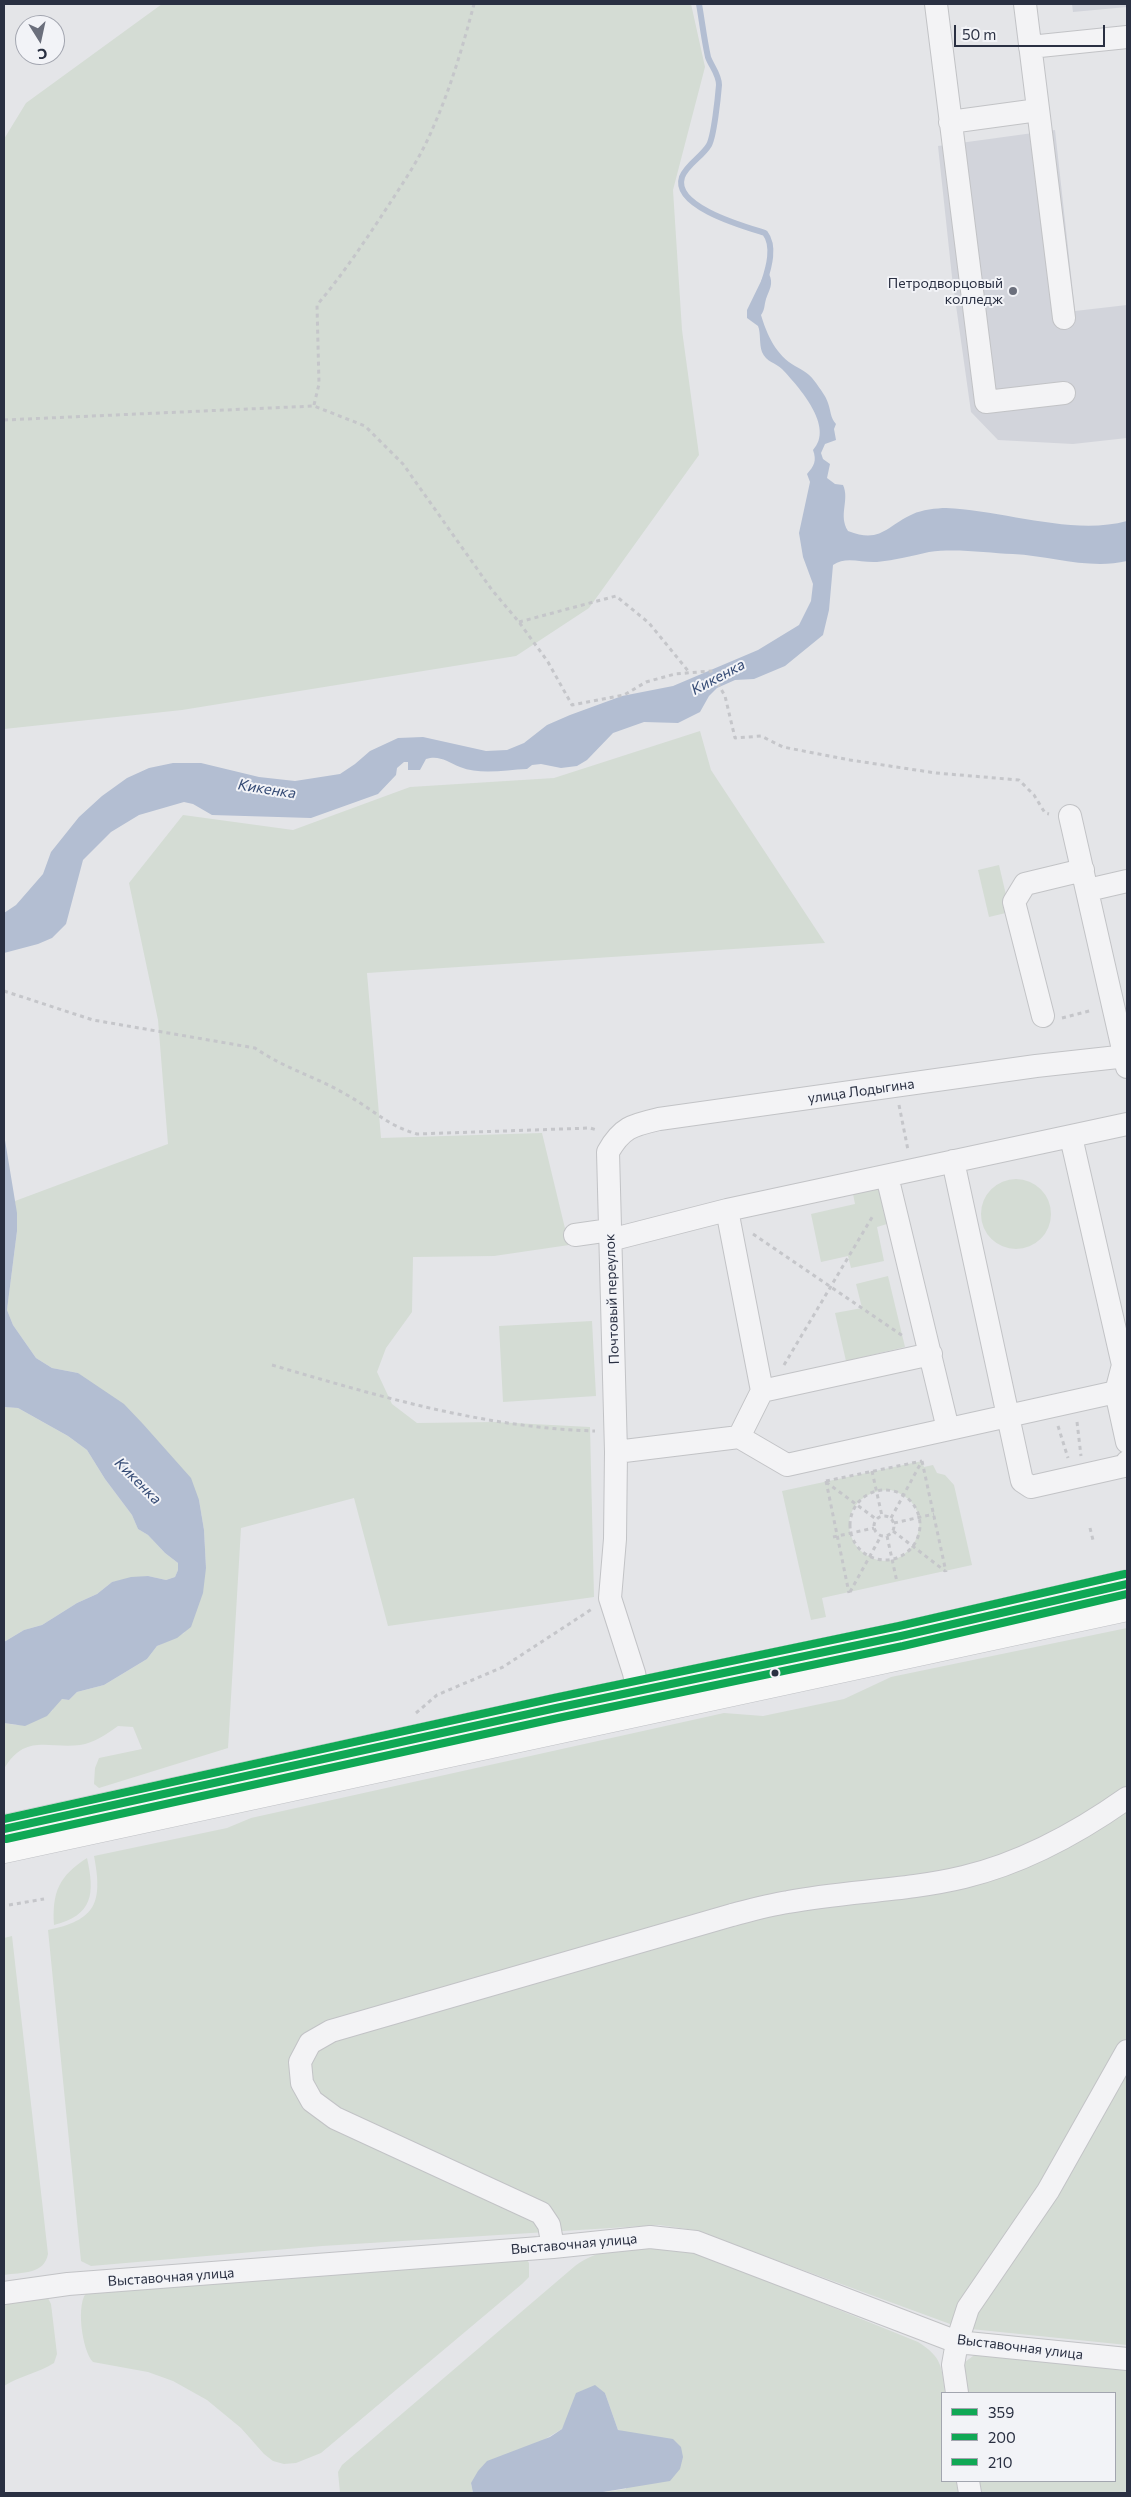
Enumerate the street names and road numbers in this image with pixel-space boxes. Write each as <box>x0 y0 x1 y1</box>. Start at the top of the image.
street label: улица Лодыгина <box>807 1075 915 1107</box>
street label: Почтовый переулок <box>601 1233 623 1365</box>
street label: Выставочная улица <box>510 2230 638 2258</box>
street label: Выставочная улица <box>107 2264 235 2290</box>
street label: Выставочная улица <box>956 2331 1084 2363</box>

